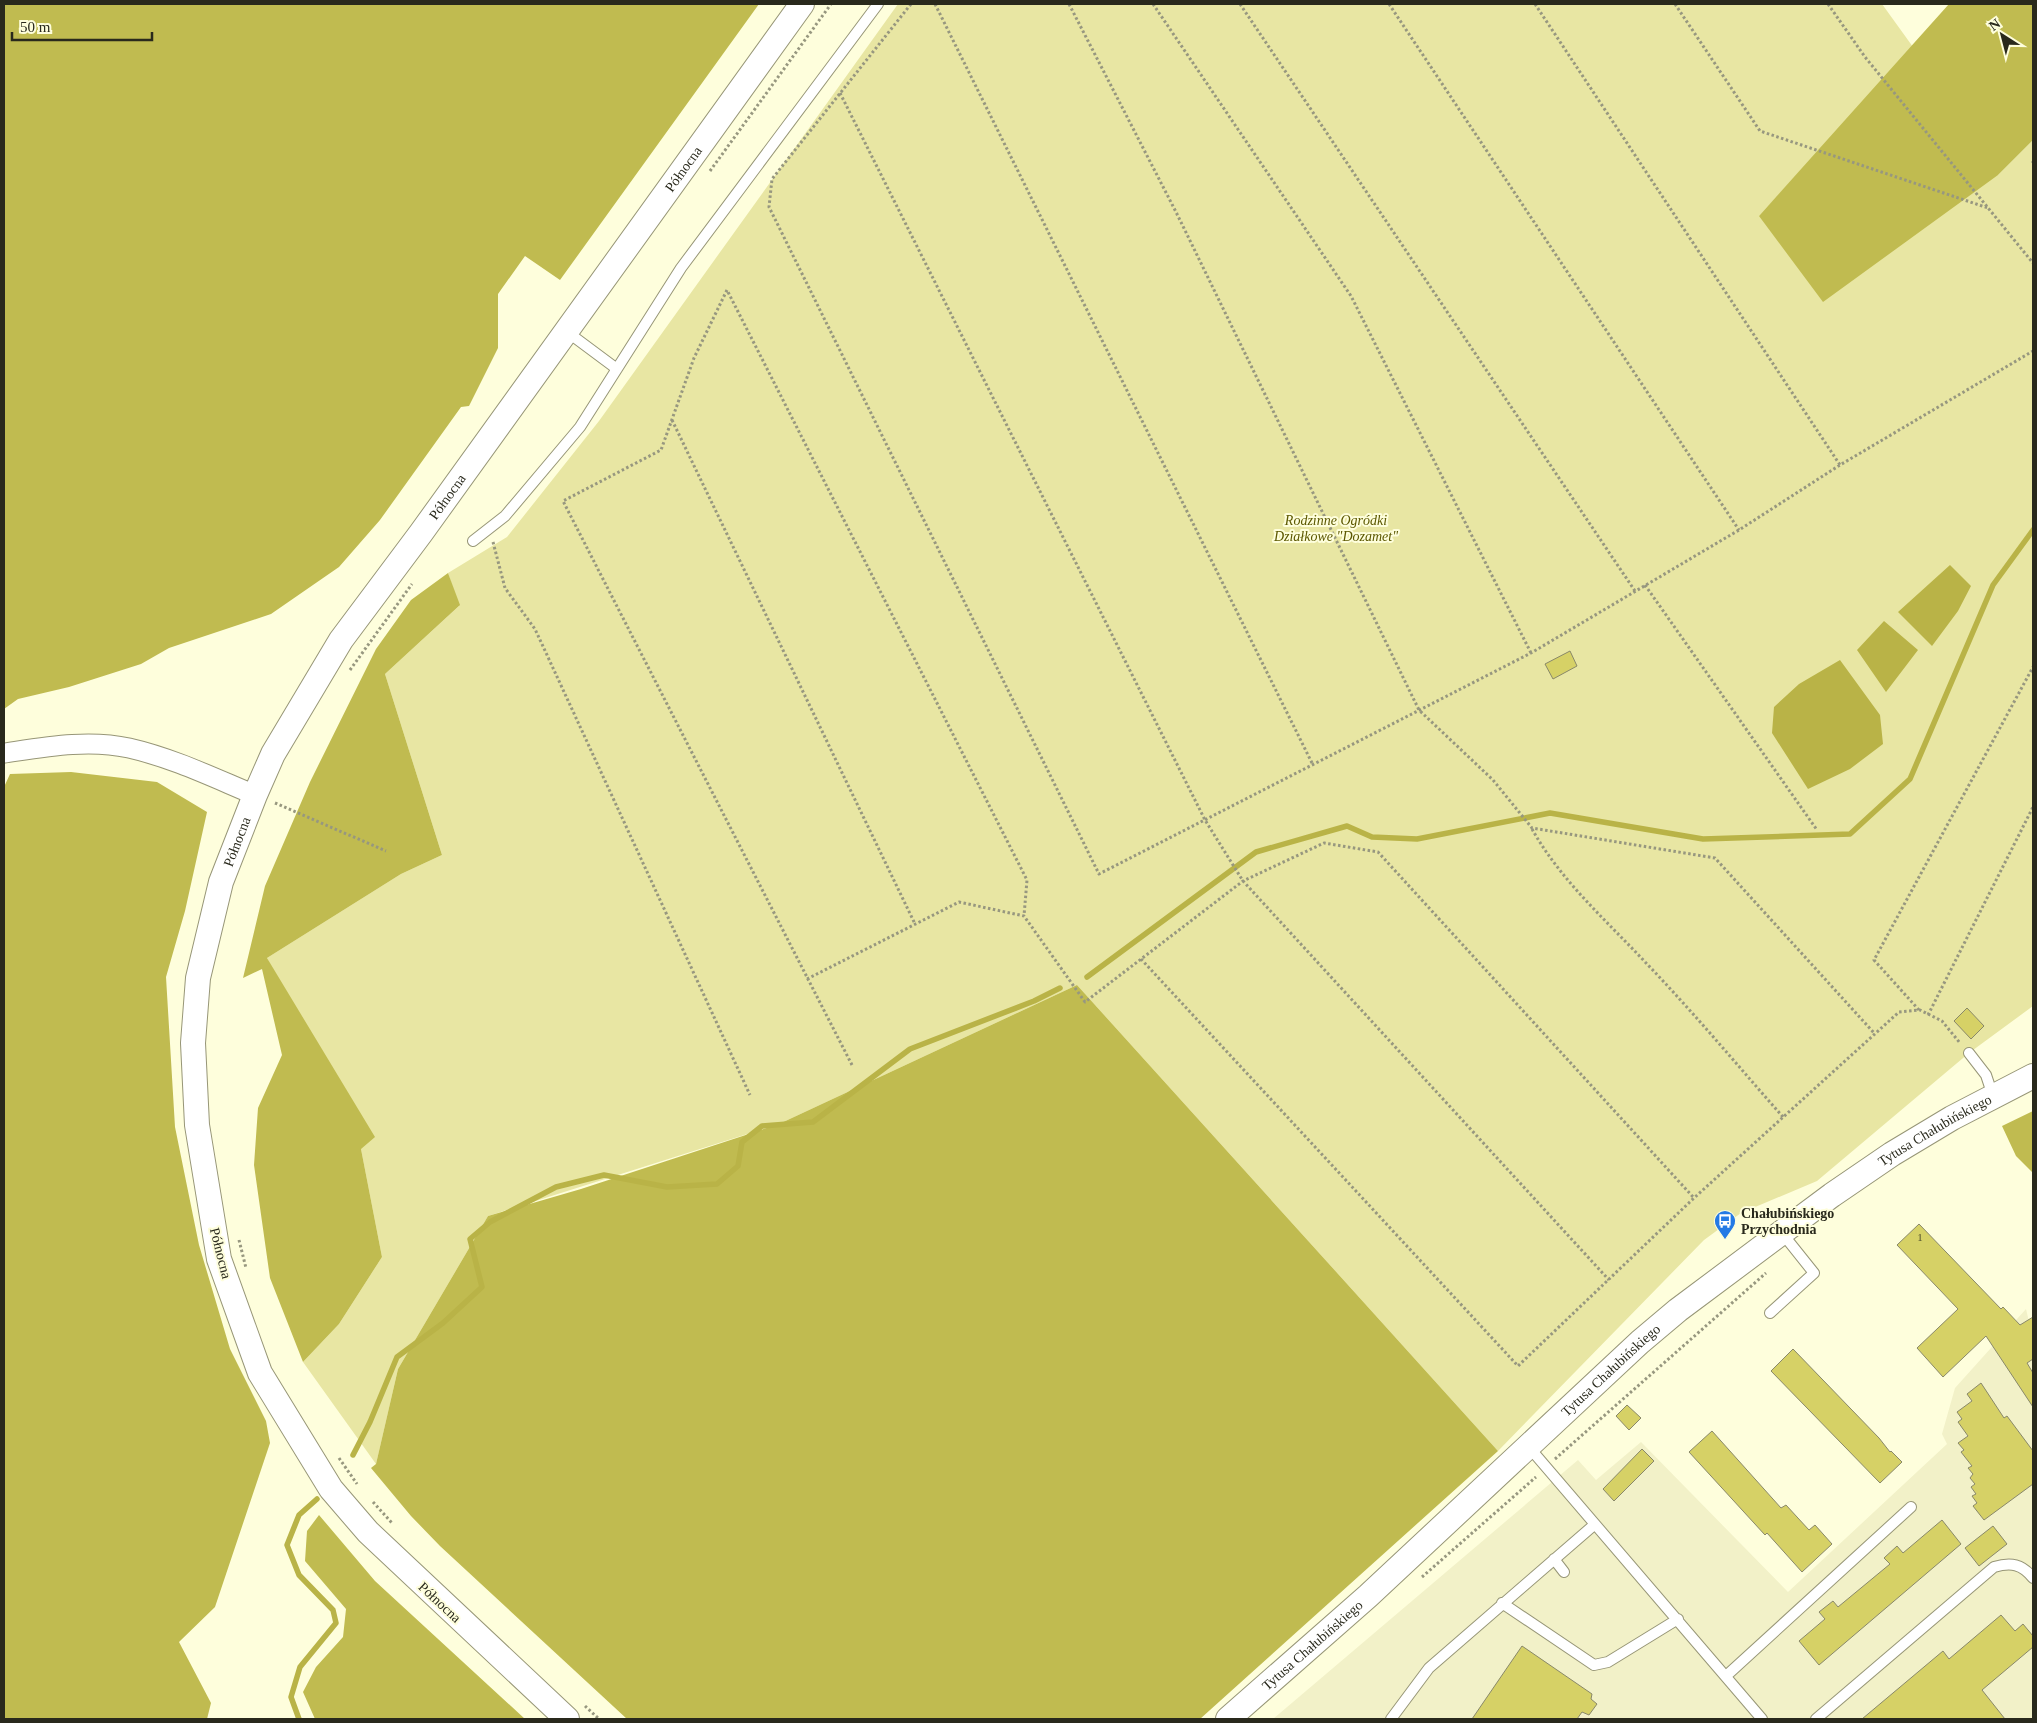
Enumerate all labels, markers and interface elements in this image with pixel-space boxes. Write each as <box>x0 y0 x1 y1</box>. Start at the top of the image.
scale bar <box>12 10 152 42</box>
north arrow <box>1977 10 2027 60</box>
text: N <box>1986 16 2003 34</box>
text: 50 m <box>20 19 51 35</box>
street label: Północna <box>662 143 705 195</box>
street label: Północna <box>426 471 469 523</box>
park label: Rodzinne Ogródki Działkowe "Dozamet" <box>1273 513 1398 544</box>
street label: Północna <box>221 814 254 869</box>
street label: Tytusa Chałubińskiego <box>1875 1092 1994 1169</box>
place label: Chałubińskiego Przychodnia <box>1741 1206 1834 1237</box>
bus stop icon: Chałubińskiego Przychodnia <box>1713 1209 1737 1240</box>
street label: Północna <box>207 1226 234 1281</box>
house number: 1 <box>1917 1231 1923 1243</box>
street label: Tytusa Chałubińskiego <box>1559 1321 1663 1419</box>
street label: Północna <box>415 1579 464 1626</box>
street label: Tytusa Chałubińskiego <box>1259 1597 1366 1694</box>

